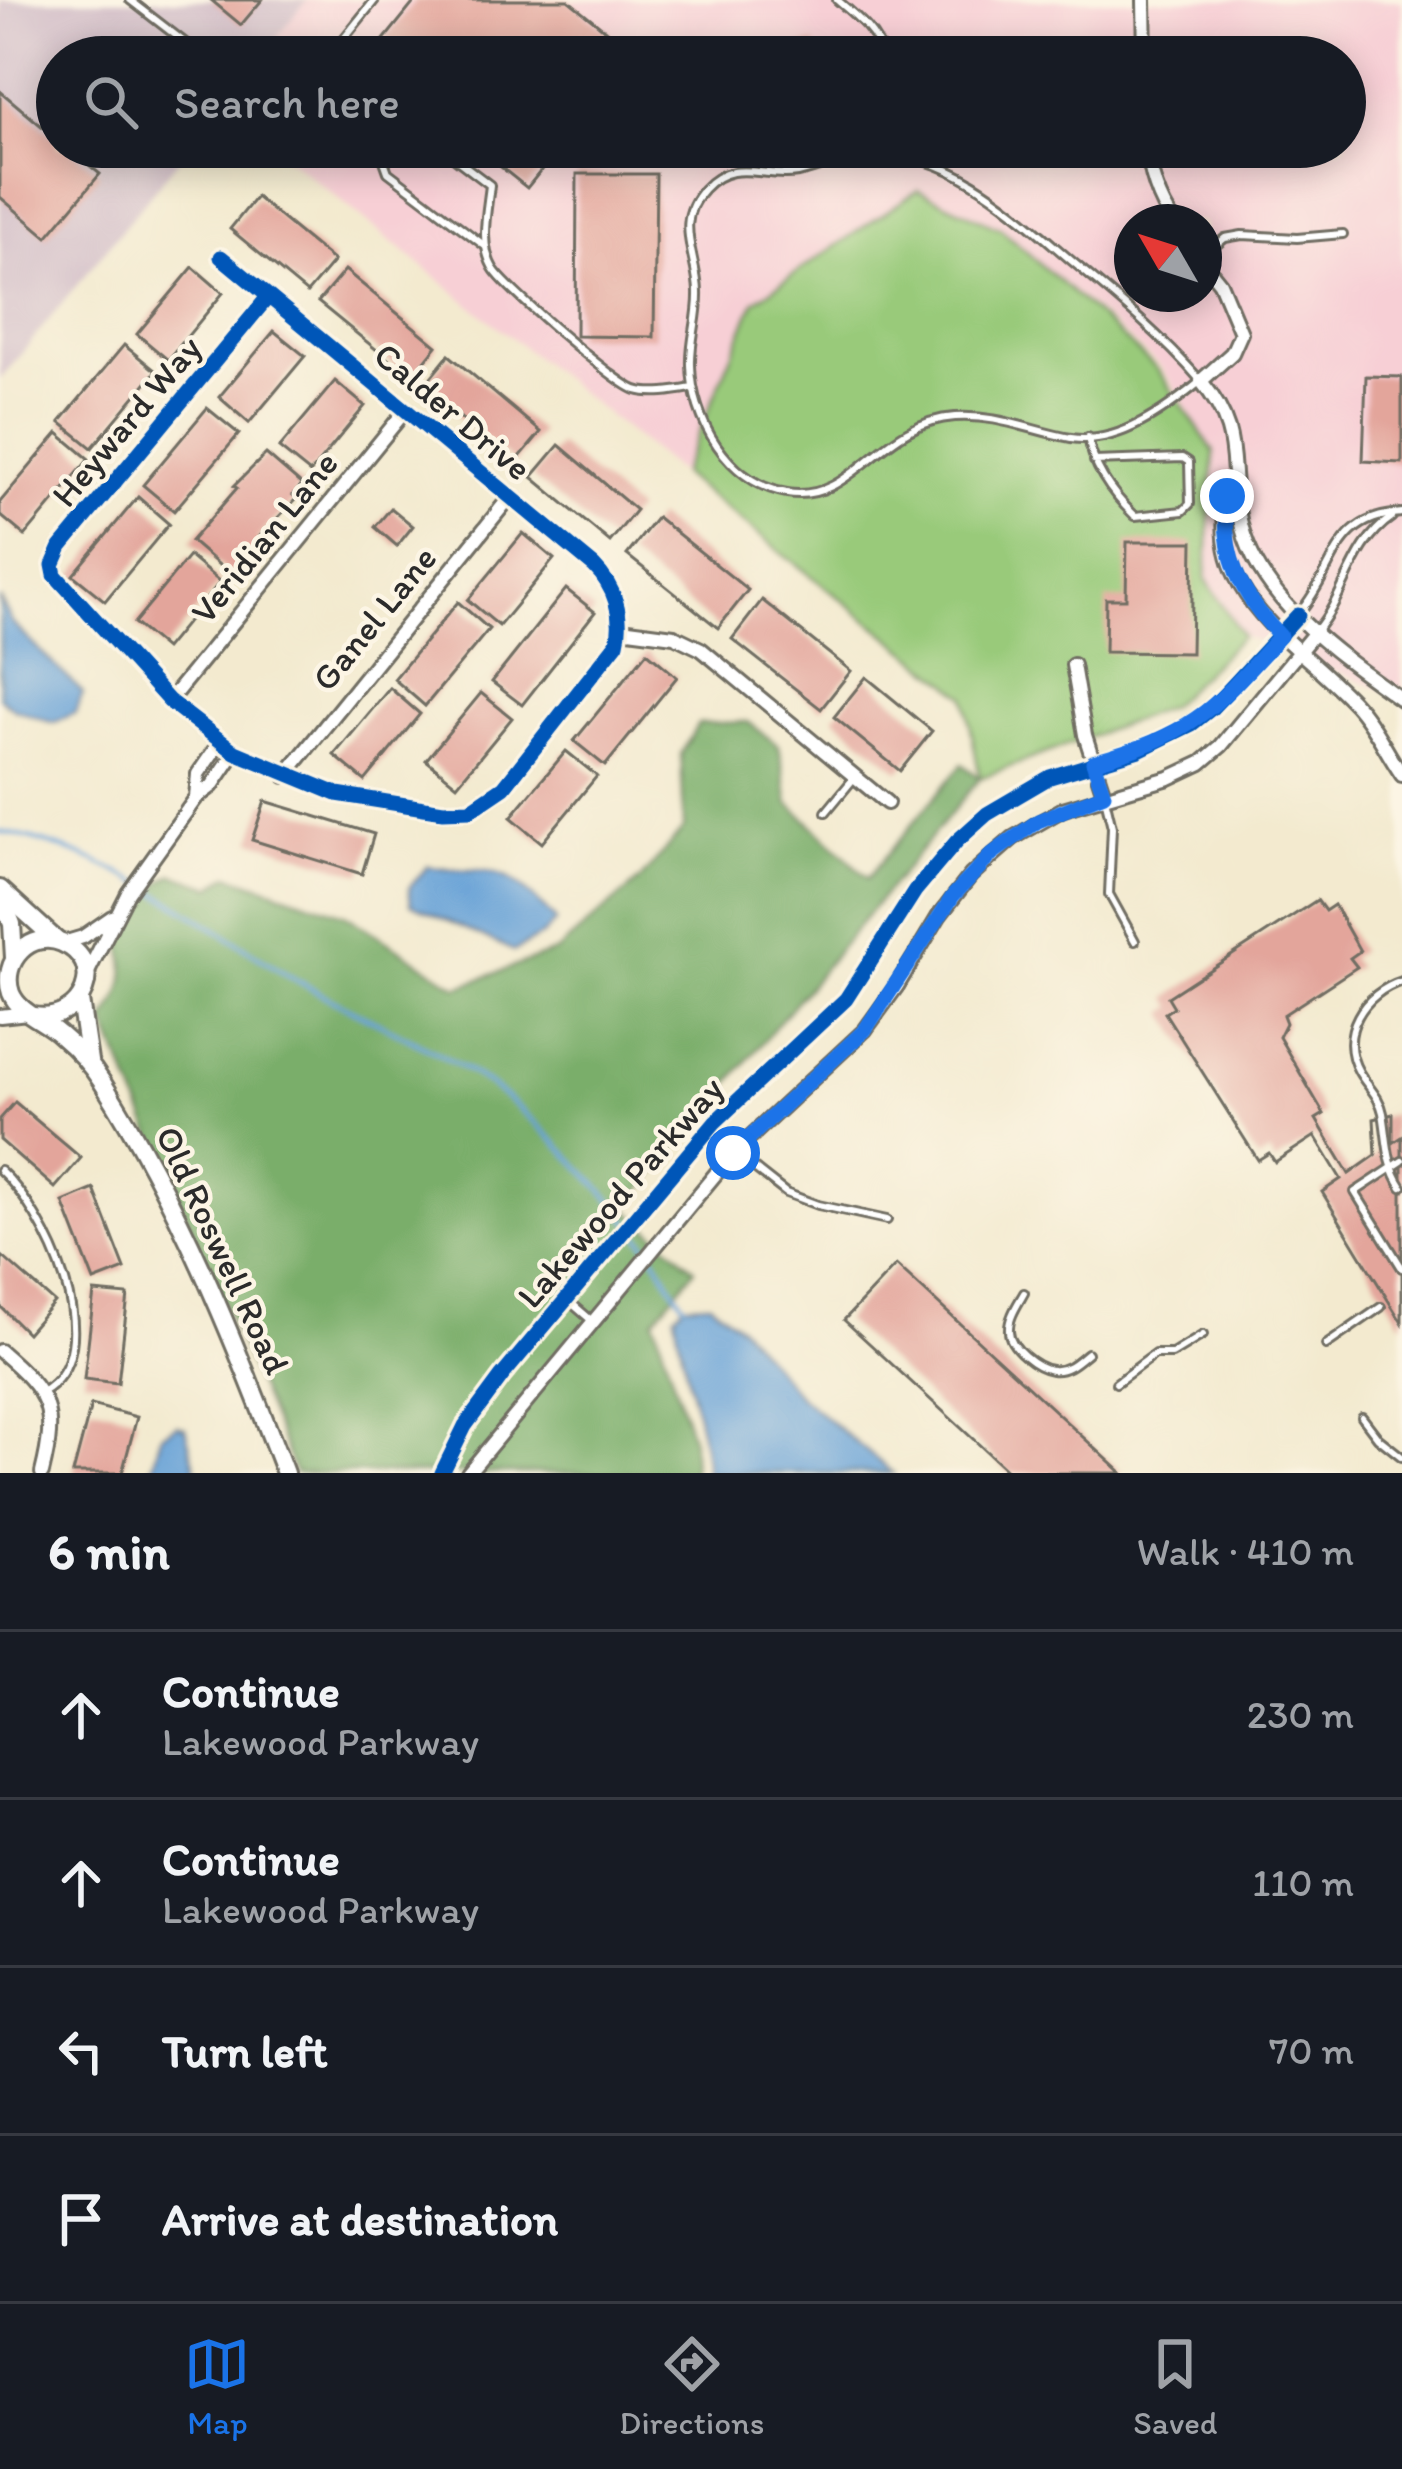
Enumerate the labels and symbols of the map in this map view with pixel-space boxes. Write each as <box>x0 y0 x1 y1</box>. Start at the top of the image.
north arrow <box>1114 204 1222 312</box>
street label: Heyward Way <box>42 327 210 515</box>
street label: Calder Drive <box>366 333 540 489</box>
street label: Veridian Lane <box>181 442 347 632</box>
route end <box>1200 469 1254 523</box>
street label: Ganel Lane <box>303 537 445 699</box>
street label: Lakewood Parkway <box>508 1067 732 1317</box>
street label: Old Roswell Road <box>147 1119 299 1381</box>
route start <box>706 1126 760 1180</box>

